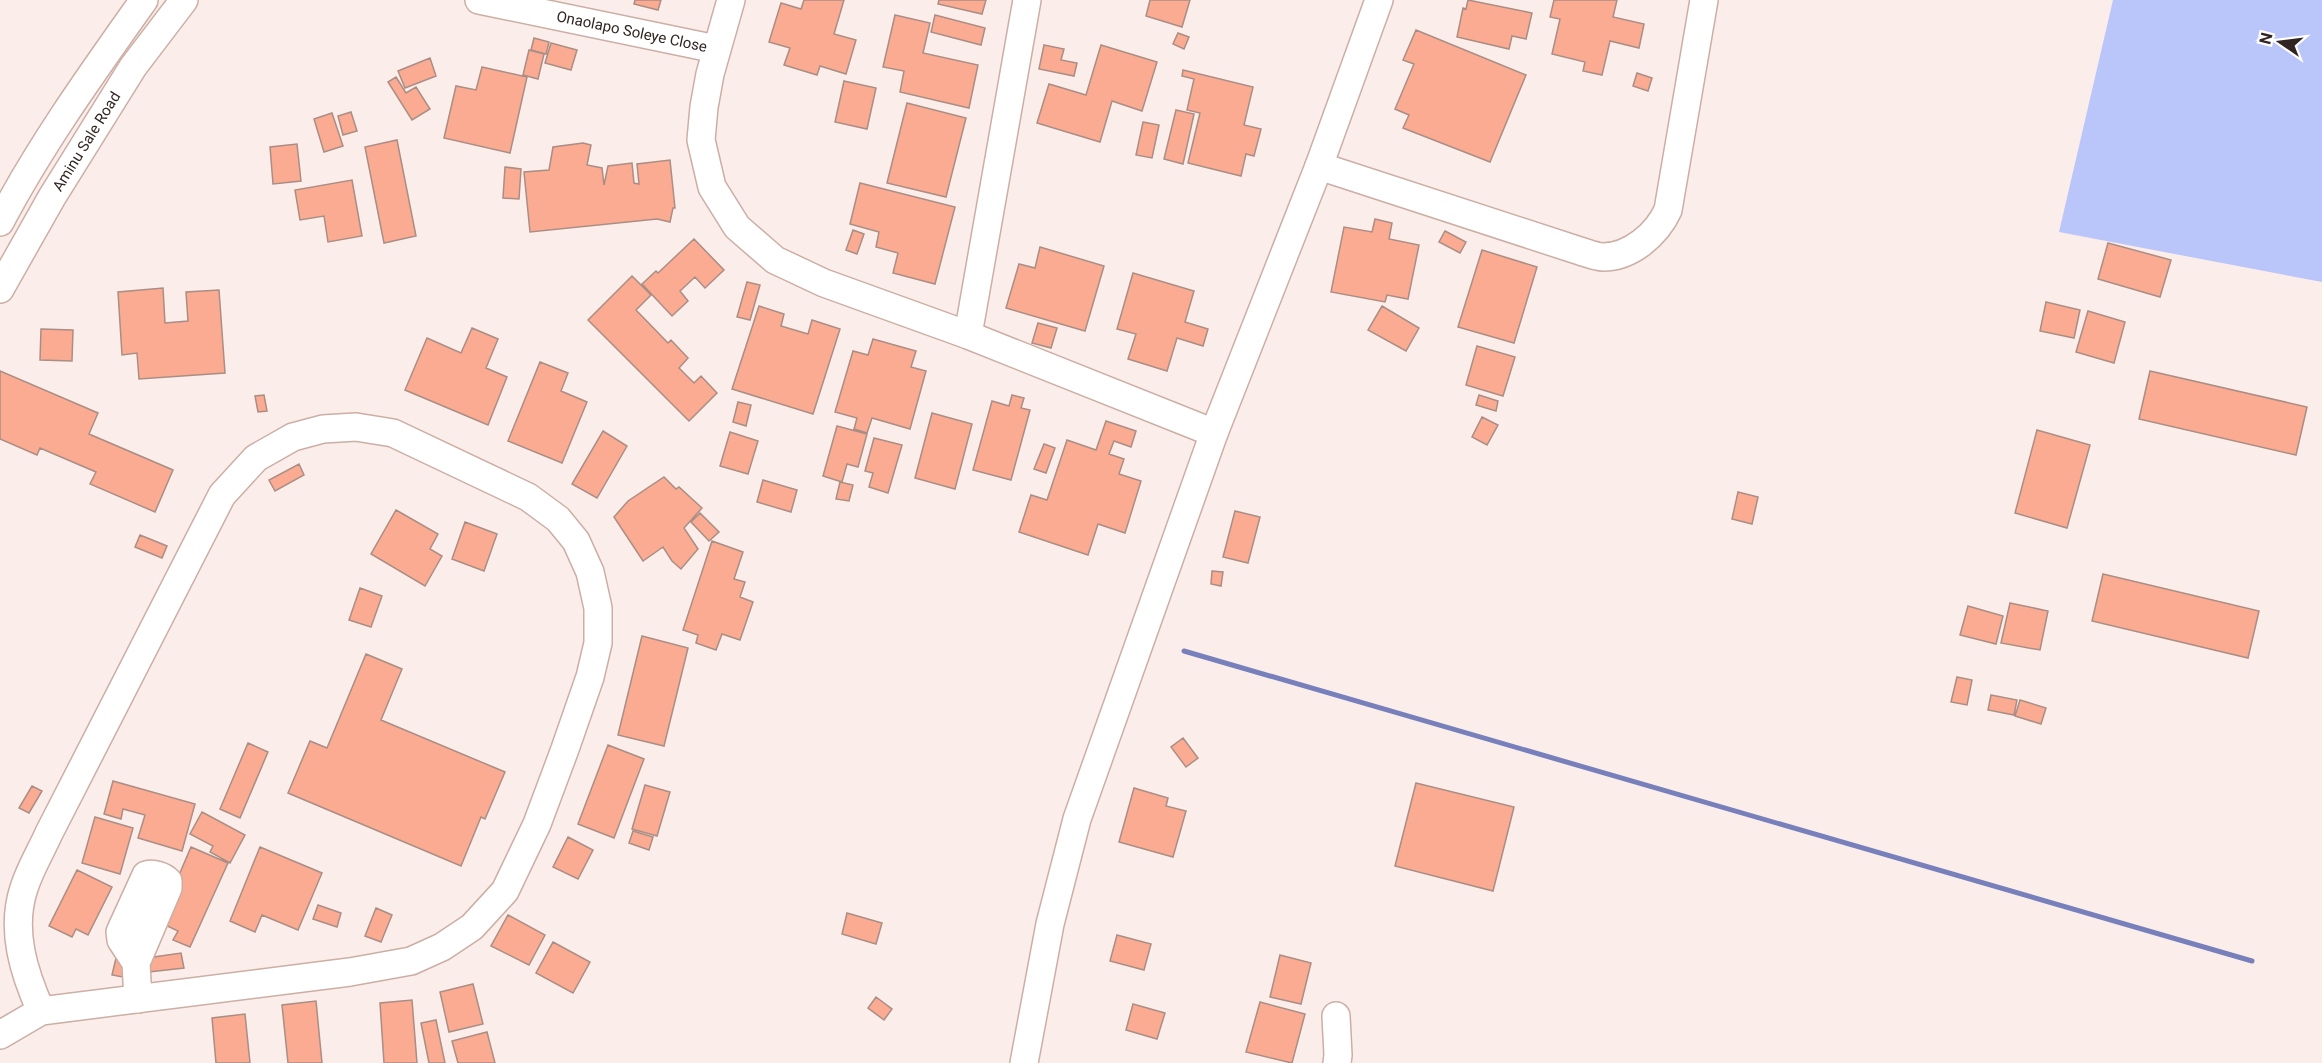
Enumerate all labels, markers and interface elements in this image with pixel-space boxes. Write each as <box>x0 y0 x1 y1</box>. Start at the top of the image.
street label: Onaolapo Soleye Close <box>555 7 709 56</box>
north arrow <box>2250 12 2310 72</box>
text: N <box>2255 31 2277 46</box>
street label: Aminu Sale Road <box>49 89 124 195</box>

